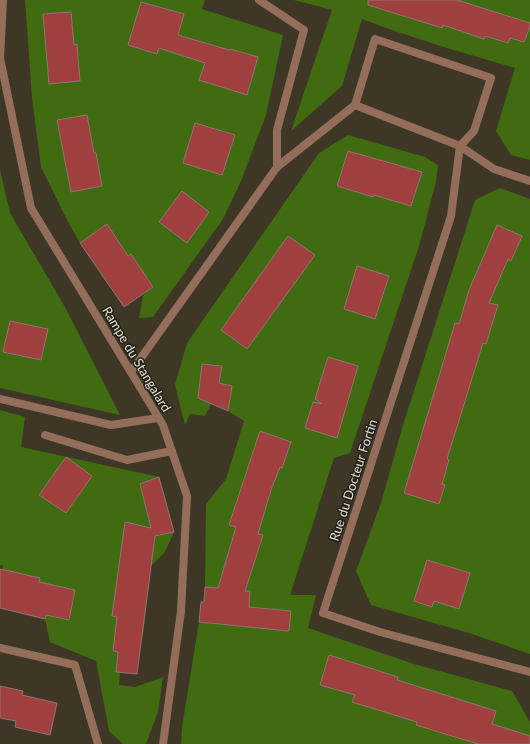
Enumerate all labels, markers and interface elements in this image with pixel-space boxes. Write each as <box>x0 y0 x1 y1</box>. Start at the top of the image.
street label: Rampe du Stangalard <box>99 303 175 415</box>
street label: Rue du Docteur Fortin <box>326 417 380 543</box>

